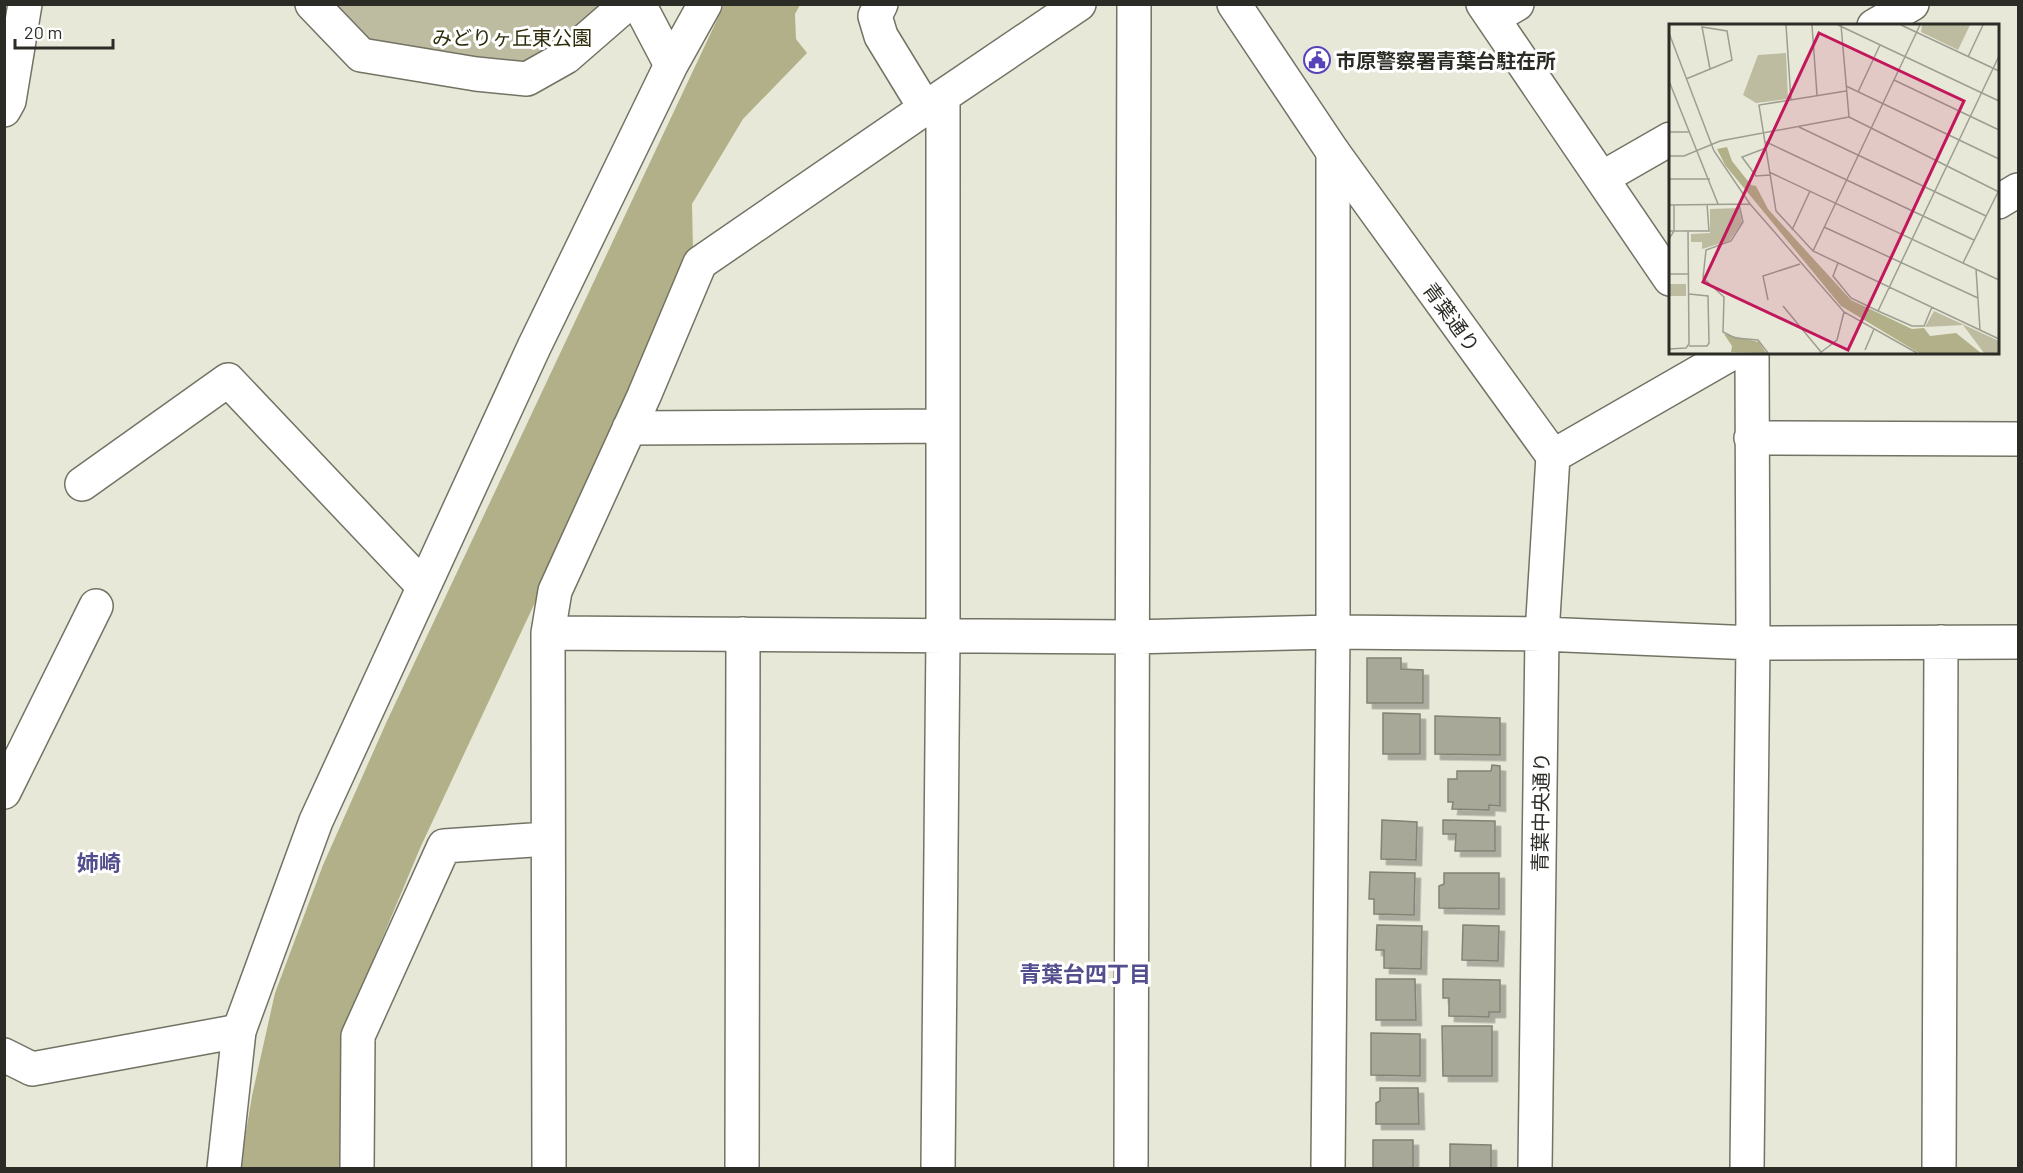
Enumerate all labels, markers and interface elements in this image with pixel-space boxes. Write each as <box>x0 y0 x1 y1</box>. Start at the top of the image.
scale bar <box>15 12 112 50</box>
text: 20 m <box>24 21 62 43</box>
inset map <box>1669 24 1999 354</box>
park label: みどりヶ丘東公園 <box>432 25 592 49</box>
public building icon: 市原警察署青葉台駐在所 <box>1302 45 1332 75</box>
place label: 市原警察署青葉台駐在所 <box>1336 48 1556 72</box>
street label: 青葉通り <box>1419 278 1485 356</box>
street label: 青葉中央通り <box>1527 752 1553 872</box>
district label: 姉崎 <box>77 849 121 875</box>
district label: 青葉台四丁目 <box>1019 960 1151 986</box>

